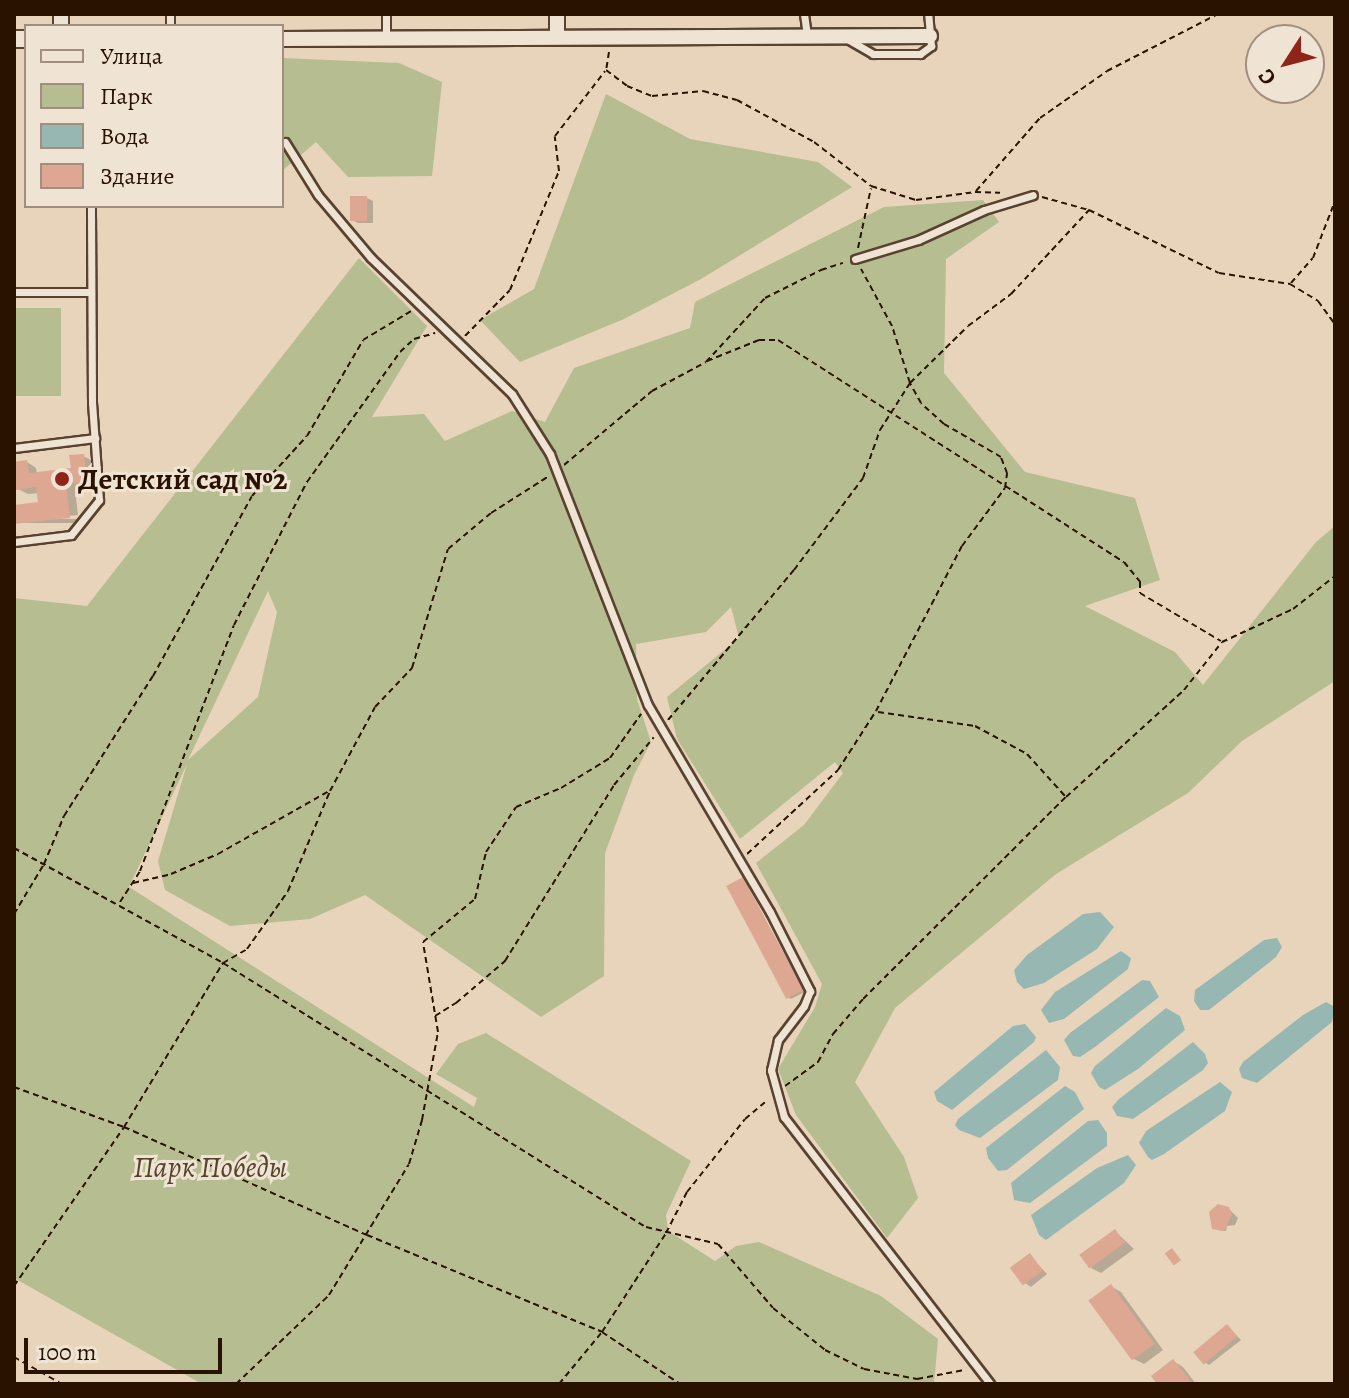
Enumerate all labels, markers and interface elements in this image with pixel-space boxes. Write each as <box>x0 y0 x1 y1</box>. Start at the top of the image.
legend <box>24 24 284 208</box>
north arrow <box>1245 24 1325 104</box>
text: Улица <box>100 40 163 72</box>
text: С <box>1251 63 1283 91</box>
text: Парк <box>100 80 153 112</box>
text: Вода <box>100 120 149 152</box>
text: Здание <box>100 160 175 192</box>
place label: Детский сад №2 <box>78 461 287 497</box>
marker: Детский сад №2 <box>53 470 71 488</box>
park label: Парк Победы <box>133 1149 287 1185</box>
scale bar <box>28 1322 226 1372</box>
text: 100 m <box>38 1336 97 1368</box>

